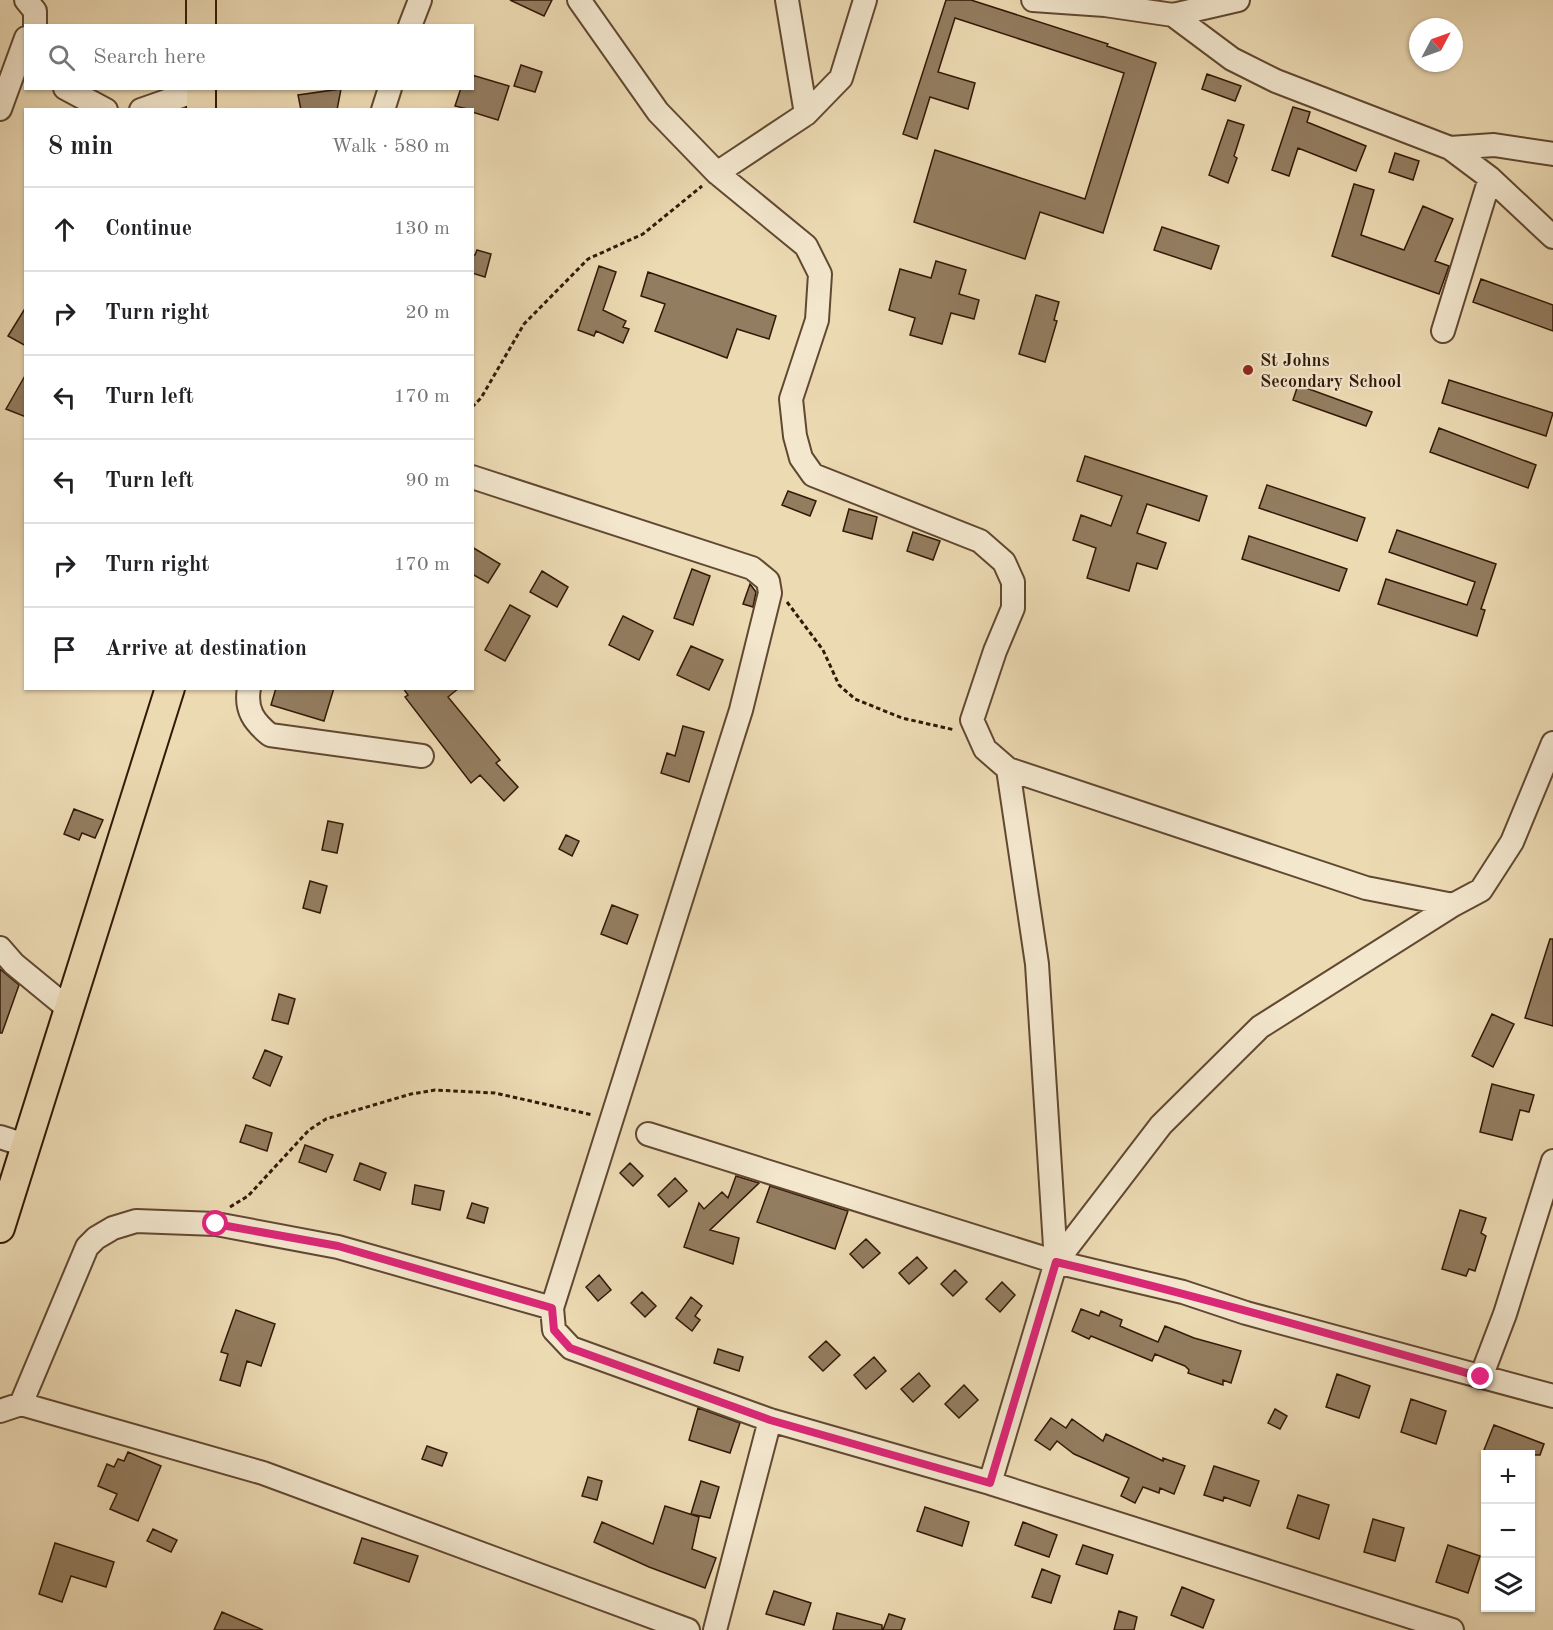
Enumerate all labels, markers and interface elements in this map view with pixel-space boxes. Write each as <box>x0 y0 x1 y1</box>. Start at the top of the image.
north arrow <box>1409 18 1463 72</box>
search box <box>24 24 474 90</box>
icon: search <box>45 41 78 74</box>
text: Search here <box>93 46 206 68</box>
text: 8 min <box>48 134 113 160</box>
text: Walk · 580 m <box>331 137 450 157</box>
icon: ahead <box>48 213 81 246</box>
text: Continue <box>105 218 192 240</box>
text: 130 m <box>394 219 450 239</box>
icon: right <box>48 297 81 330</box>
text: Turn right <box>105 302 209 324</box>
text: 20 m <box>405 303 450 323</box>
place label: St Johns Secondary School <box>1260 352 1402 391</box>
marker: St Johns Secondary School <box>1241 363 1255 377</box>
icon: left <box>48 381 81 414</box>
text: Turn left <box>105 386 194 408</box>
text: 170 m <box>394 387 450 407</box>
icon: left <box>48 465 81 498</box>
text: Turn left <box>105 470 194 492</box>
text: 90 m <box>405 471 450 491</box>
icon: right <box>48 549 81 582</box>
text: Turn right <box>105 554 209 576</box>
text: 170 m <box>394 555 450 575</box>
icon: arrive <box>48 633 81 666</box>
text: Arrive at destination <box>105 638 307 660</box>
route start <box>202 1210 228 1236</box>
route end <box>1467 1363 1493 1389</box>
map controls <box>1481 1450 1535 1612</box>
button: + <box>1481 1450 1535 1504</box>
button: − <box>1481 1504 1535 1558</box>
button: layers <box>1481 1558 1535 1612</box>

